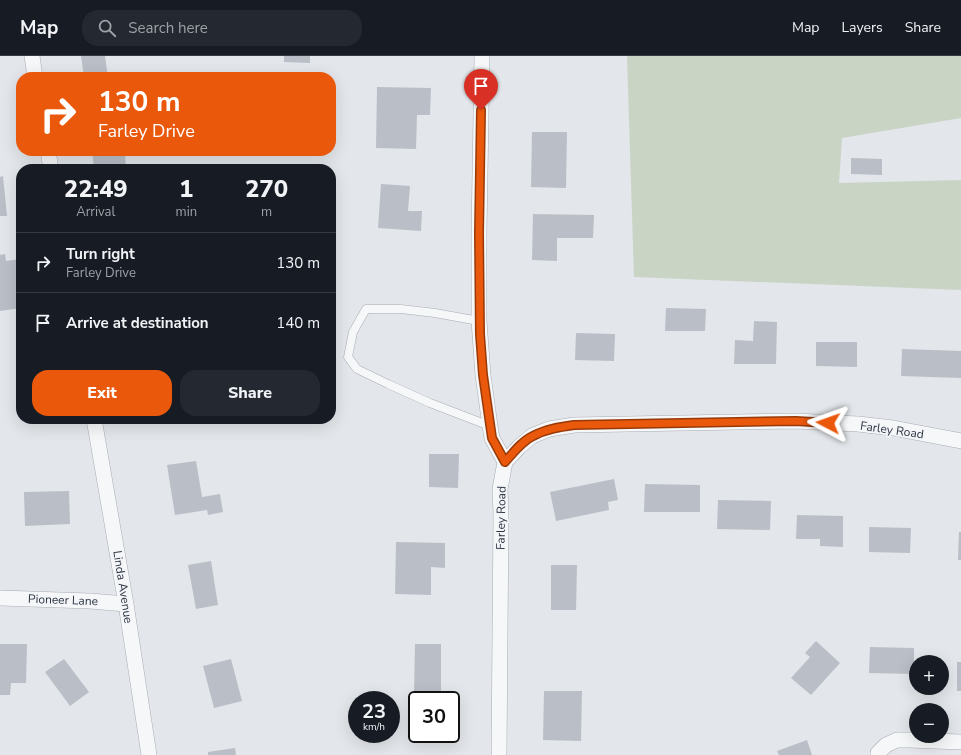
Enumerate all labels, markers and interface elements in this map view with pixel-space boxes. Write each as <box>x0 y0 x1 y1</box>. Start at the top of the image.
search box <box>82 10 362 46</box>
text: Map <box>20 15 58 41</box>
icon: search <box>96 17 118 39</box>
text: Search here <box>128 18 208 38</box>
text: Map <box>792 18 819 37</box>
text: Layers <box>841 18 883 37</box>
text: Share <box>905 18 941 37</box>
pin <box>464 69 498 110</box>
icon: arrive <box>470 75 492 97</box>
text: 130 m <box>98 83 181 121</box>
icon: right <box>32 88 84 140</box>
text: Farley Drive <box>98 119 195 143</box>
text: 22:49 <box>64 173 128 205</box>
text: 1 <box>179 173 194 205</box>
text: 270 <box>245 173 288 205</box>
text: Arrival <box>76 203 115 221</box>
text: min <box>176 203 197 221</box>
text: m <box>261 203 272 221</box>
text: Turn right <box>66 244 135 264</box>
icon: right <box>32 252 54 274</box>
text: 130 m <box>276 253 320 273</box>
text: Farley Drive <box>66 264 136 282</box>
icon: arrive <box>32 312 54 334</box>
text: Arrive at destination <box>66 313 209 333</box>
text: 140 m <box>276 313 320 333</box>
button: Exit <box>32 370 172 416</box>
button: Share <box>180 370 320 416</box>
position arrow <box>807 402 849 444</box>
street label: Farley Road <box>859 418 925 442</box>
street label: Farley Road <box>492 486 510 550</box>
street label: Linda Avenue <box>109 549 137 625</box>
street label: Pioneer Lane <box>28 591 98 609</box>
map controls <box>909 655 949 743</box>
button: + <box>909 655 949 695</box>
speed limit sign: 30 <box>408 691 460 743</box>
text: 23 <box>362 698 386 725</box>
button: − <box>909 703 949 743</box>
text: km/h <box>363 720 385 734</box>

